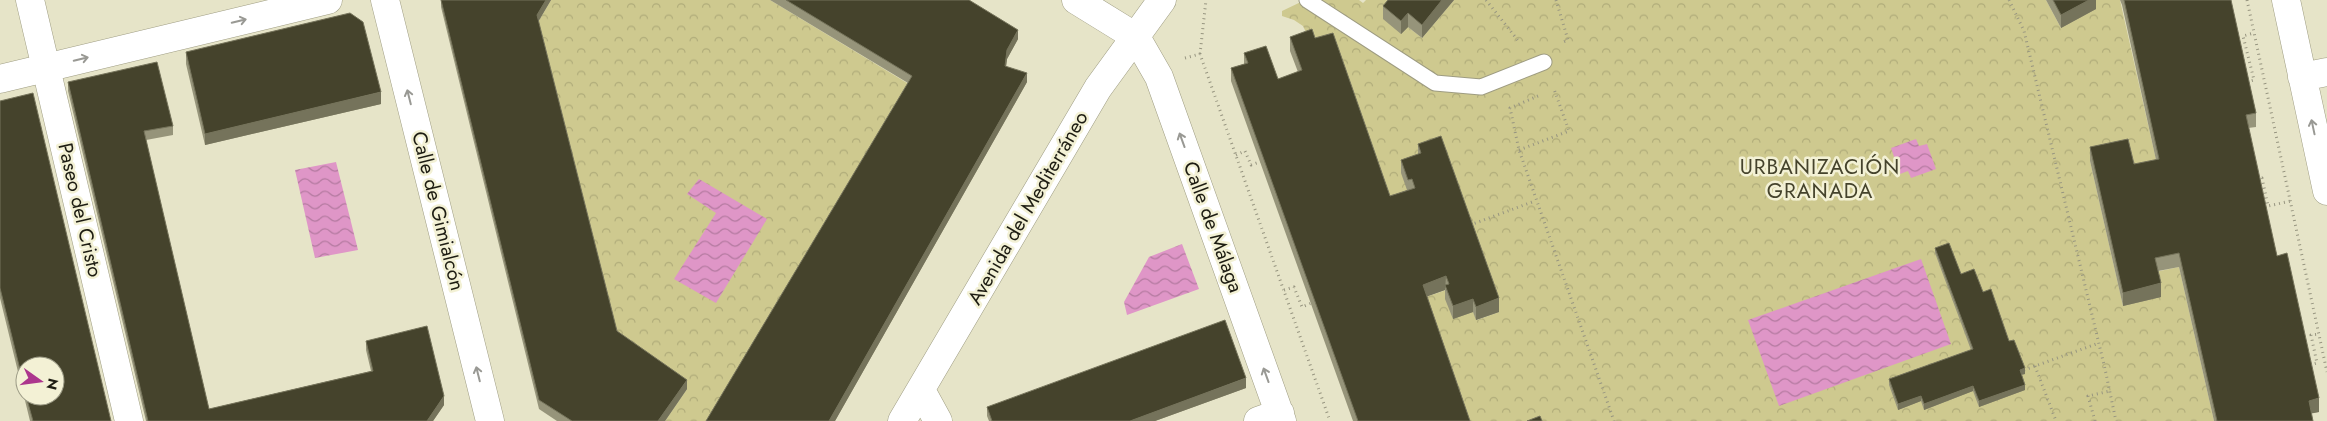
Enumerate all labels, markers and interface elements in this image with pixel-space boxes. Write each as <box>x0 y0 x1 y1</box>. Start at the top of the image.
one-way arrow <box>231 16 247 25</box>
one-way arrow <box>73 54 89 63</box>
one-way arrow <box>404 90 413 106</box>
street label: Avenida del Mediterráneo <box>961 106 1095 310</box>
one-way arrow <box>2308 119 2317 135</box>
street label: Calle de Gimialcón <box>404 128 472 294</box>
one-way arrow <box>1177 132 1186 148</box>
street label: Paseo del Cristo <box>50 140 110 280</box>
district label: URBANIZACIÓN GRANADA <box>1740 152 1900 206</box>
street label: Calle de Málaga <box>1176 157 1250 297</box>
north arrow <box>15 356 65 406</box>
one-way arrow <box>473 366 482 382</box>
one-way arrow <box>1261 368 1270 383</box>
text: N <box>42 376 64 392</box>

